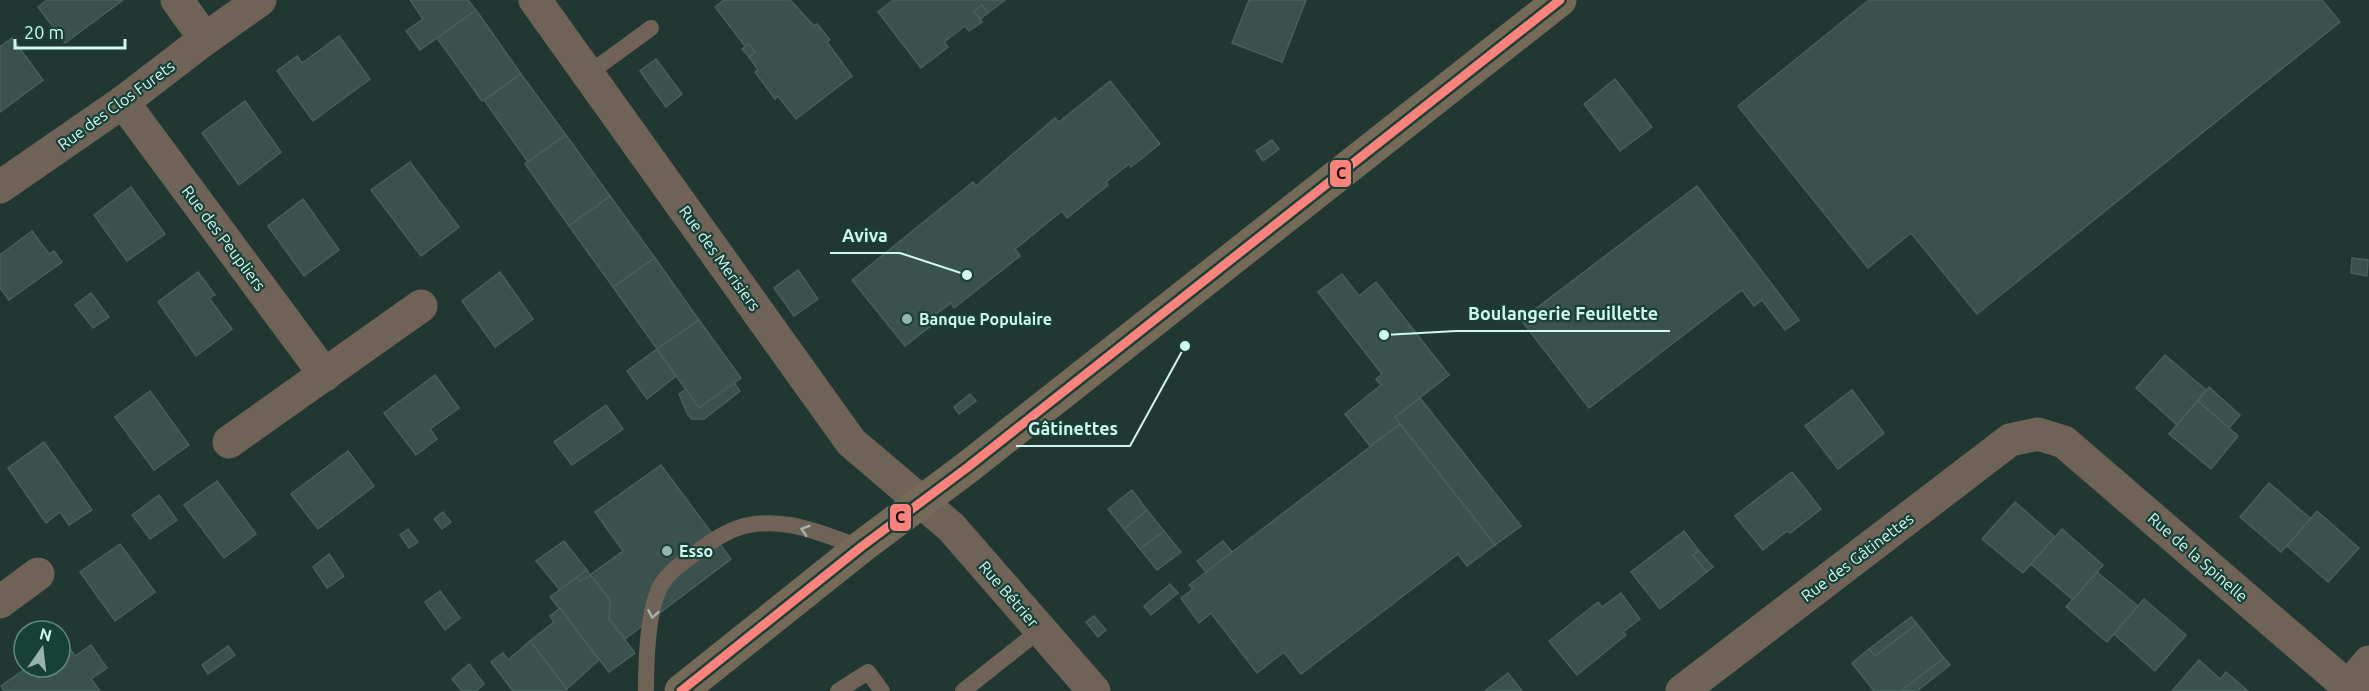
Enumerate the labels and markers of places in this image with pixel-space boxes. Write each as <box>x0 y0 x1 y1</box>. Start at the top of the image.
callout: Aviva <box>830 217 900 253</box>
callout: Boulangerie Feuillette <box>1456 295 1670 331</box>
place label: Banque Populaire <box>919 310 1052 328</box>
marker: Banque Populaire <box>900 312 914 326</box>
callout: Gâtinettes <box>1016 410 1130 446</box>
place label: Esso <box>679 542 713 560</box>
marker: Esso <box>660 544 674 558</box>

